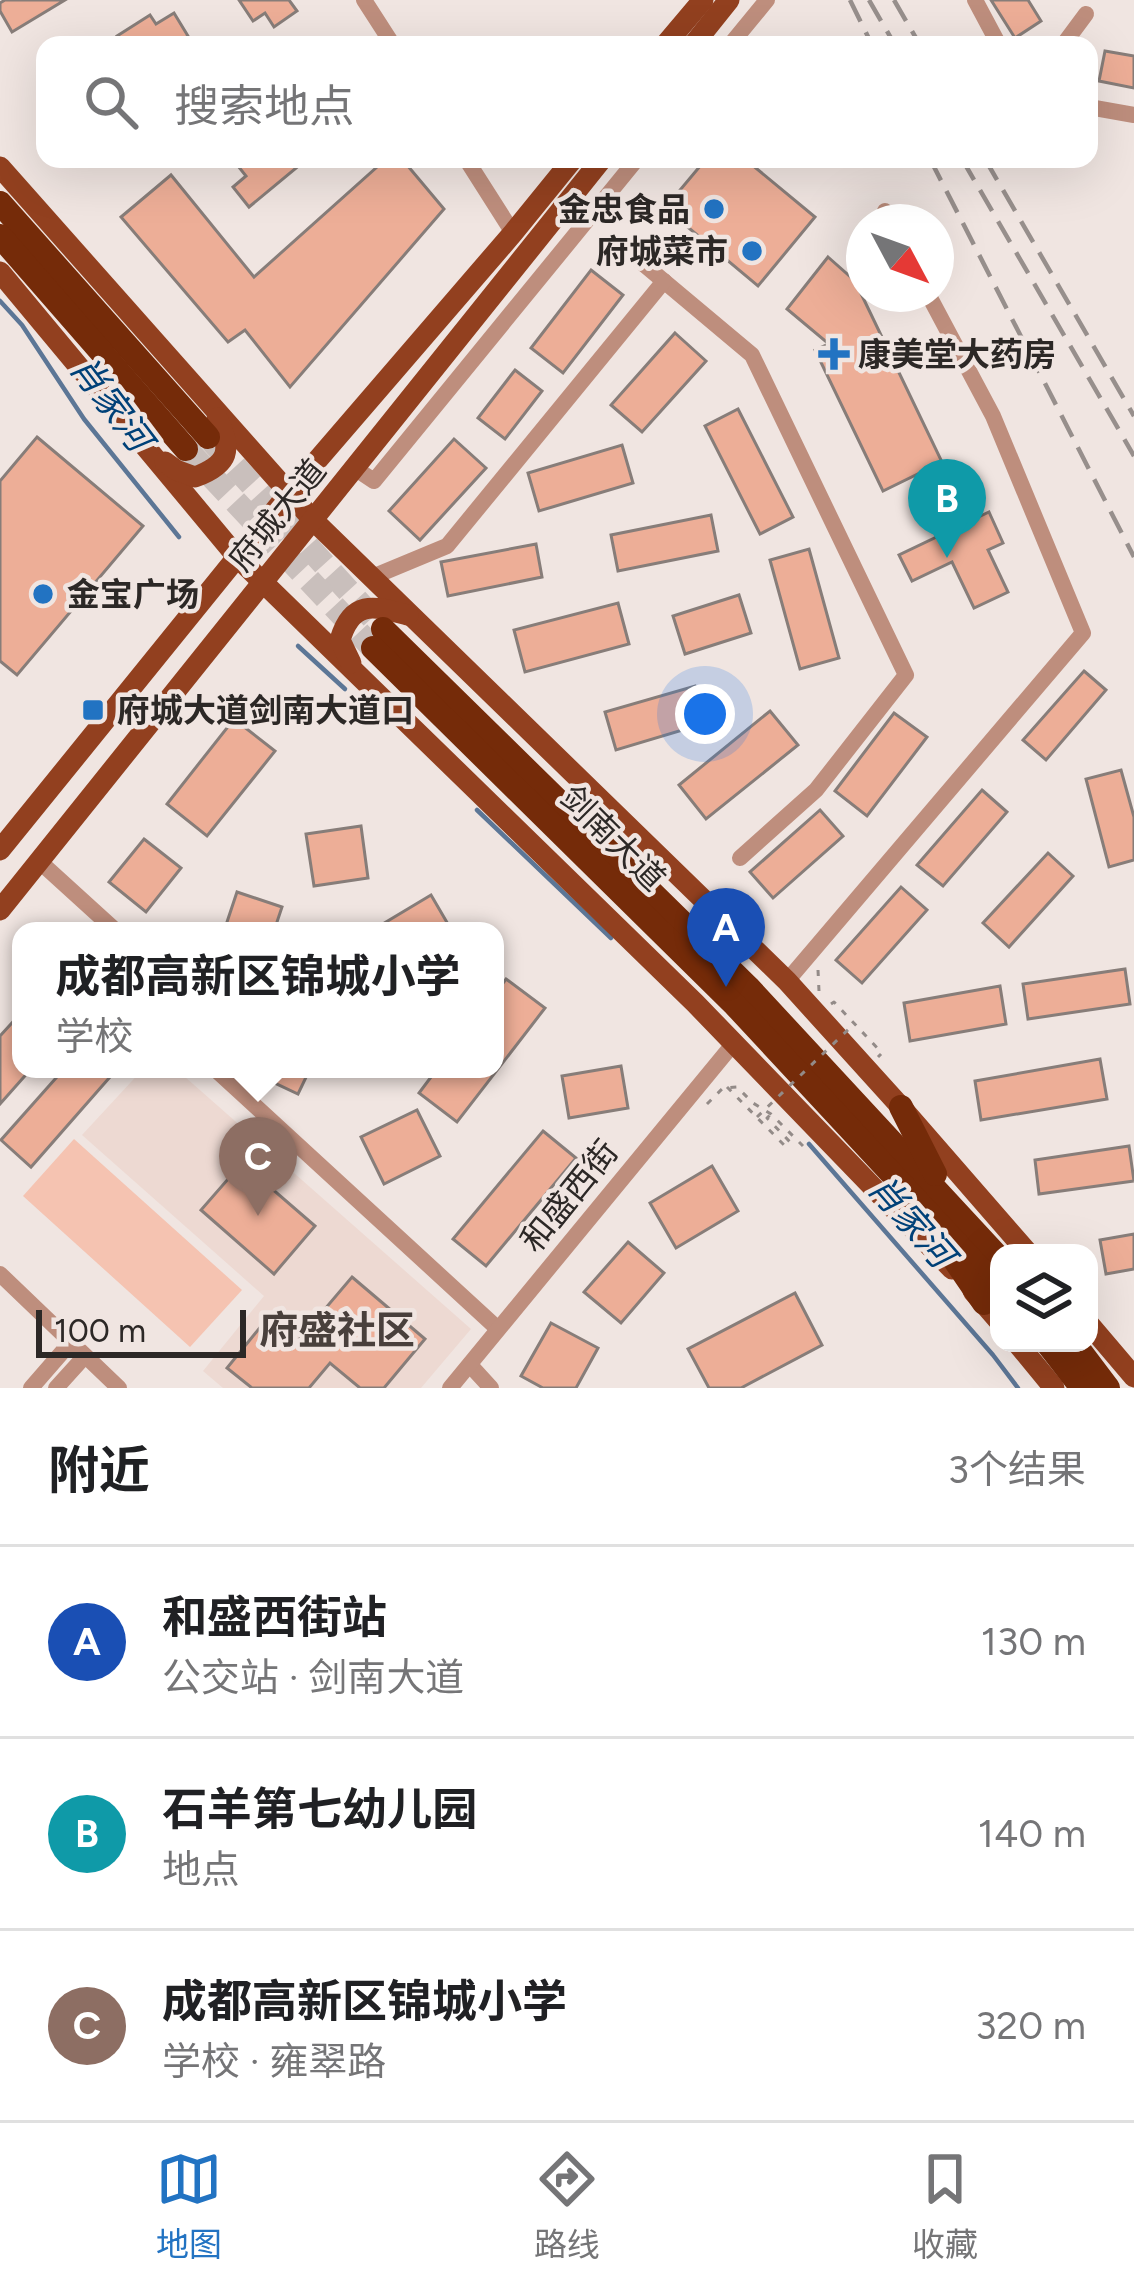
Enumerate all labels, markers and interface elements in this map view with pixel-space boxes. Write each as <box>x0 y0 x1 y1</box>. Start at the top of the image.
search box <box>36 36 1098 168</box>
icon: search <box>78 69 144 135</box>
text: 搜索地点 <box>174 79 354 133</box>
place label: 金忠食品 <box>558 190 690 229</box>
marker: 金忠食品 <box>701 196 727 222</box>
north arrow <box>846 204 954 312</box>
place label: 府城菜市 <box>596 232 728 271</box>
marker: 府城菜市 <box>739 238 765 264</box>
place label: 康美堂大药房 <box>858 335 1056 374</box>
marker: 康美堂大药房 <box>821 341 847 367</box>
water label: 肖家河 <box>61 347 164 464</box>
street label: 府城大道 <box>220 451 334 579</box>
pin: B <box>908 459 986 558</box>
place label: 金宝广场 <box>67 575 199 614</box>
marker: 金宝广场 <box>30 581 56 607</box>
your location <box>675 684 735 744</box>
place label: 府城大道剑南大道口 <box>117 691 414 730</box>
marker: 府城大道剑南大道口 <box>80 697 106 723</box>
street label: 剑南大道 <box>553 778 673 898</box>
pin: A <box>687 888 765 987</box>
popup <box>12 922 504 1078</box>
text: 成都高新区锦城小学 <box>55 949 461 1003</box>
text: 学校 <box>55 1013 134 1060</box>
pin: C <box>219 1117 297 1216</box>
street label: 和盛西街 <box>512 1132 626 1260</box>
water label: 肖家河 <box>859 1166 967 1280</box>
map controls <box>990 1244 1098 1352</box>
button: layers <box>990 1244 1098 1352</box>
scale bar <box>36 1304 246 1357</box>
district label: 府盛社区 <box>259 1307 415 1354</box>
text: 100 m <box>54 1311 146 1350</box>
text: 附近 <box>48 1440 150 1501</box>
text: 3个结果 <box>948 1446 1086 1493</box>
text: 和盛西街站 <box>162 1590 387 1644</box>
text: A <box>73 1618 101 1665</box>
text: 130 m <box>981 1618 1086 1665</box>
text: 公交站 · 剑南大道 <box>162 1654 464 1701</box>
text: 石羊第七幼儿园 <box>162 1782 477 1836</box>
text: B <box>75 1810 99 1857</box>
text: 140 m <box>978 1810 1086 1857</box>
text: 地点 <box>162 1846 240 1893</box>
text: 成都高新区锦城小学 <box>162 1974 567 2028</box>
text: C <box>73 2002 101 2049</box>
text: 320 m <box>975 2002 1086 2049</box>
text: 学校 · 雍翠路 <box>162 2038 386 2085</box>
tab: 地图 <box>156 2146 222 2266</box>
tab: 路线 <box>534 2146 600 2266</box>
tab: 收藏 <box>912 2146 978 2266</box>

